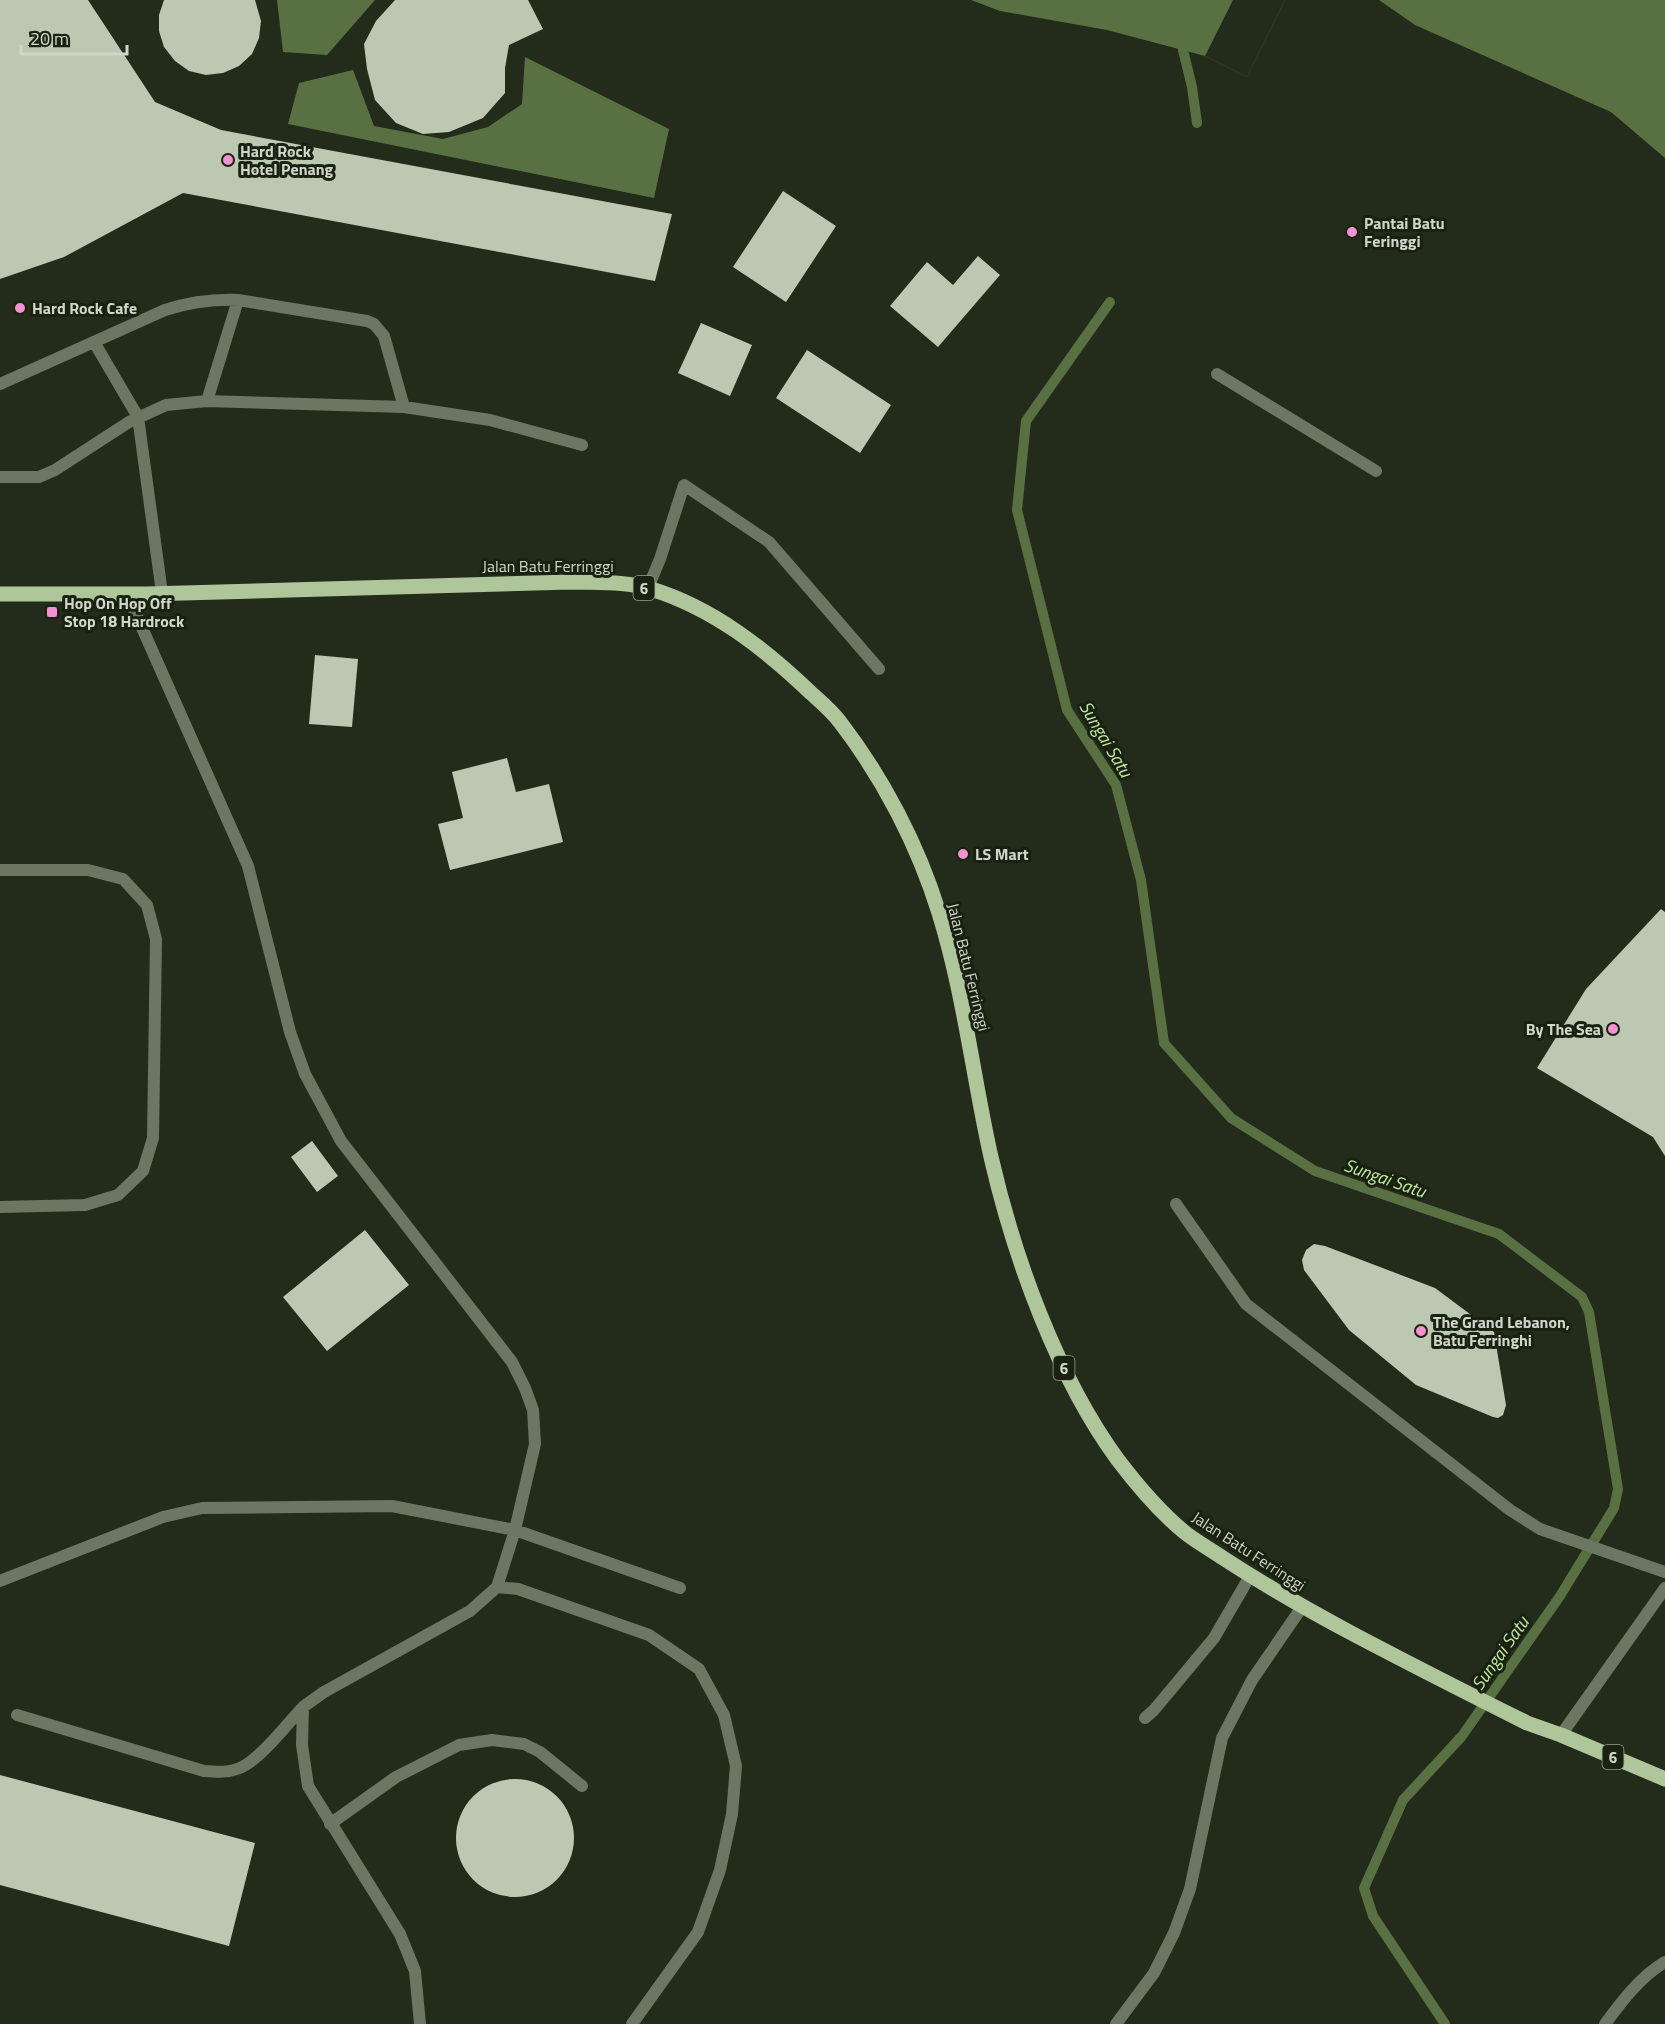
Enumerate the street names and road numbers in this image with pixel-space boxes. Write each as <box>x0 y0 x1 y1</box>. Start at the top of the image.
street label: Jalan Batu Ferringgi <box>482 554 614 578</box>
road number: 6 <box>634 576 654 600</box>
street label: Jalan Batu Ferringgi <box>941 900 997 1034</box>
road number: 6 <box>1054 1356 1074 1380</box>
street label: Jalan Batu Ferringgi <box>1187 1505 1311 1597</box>
road number: 6 <box>1602 1745 1624 1769</box>

